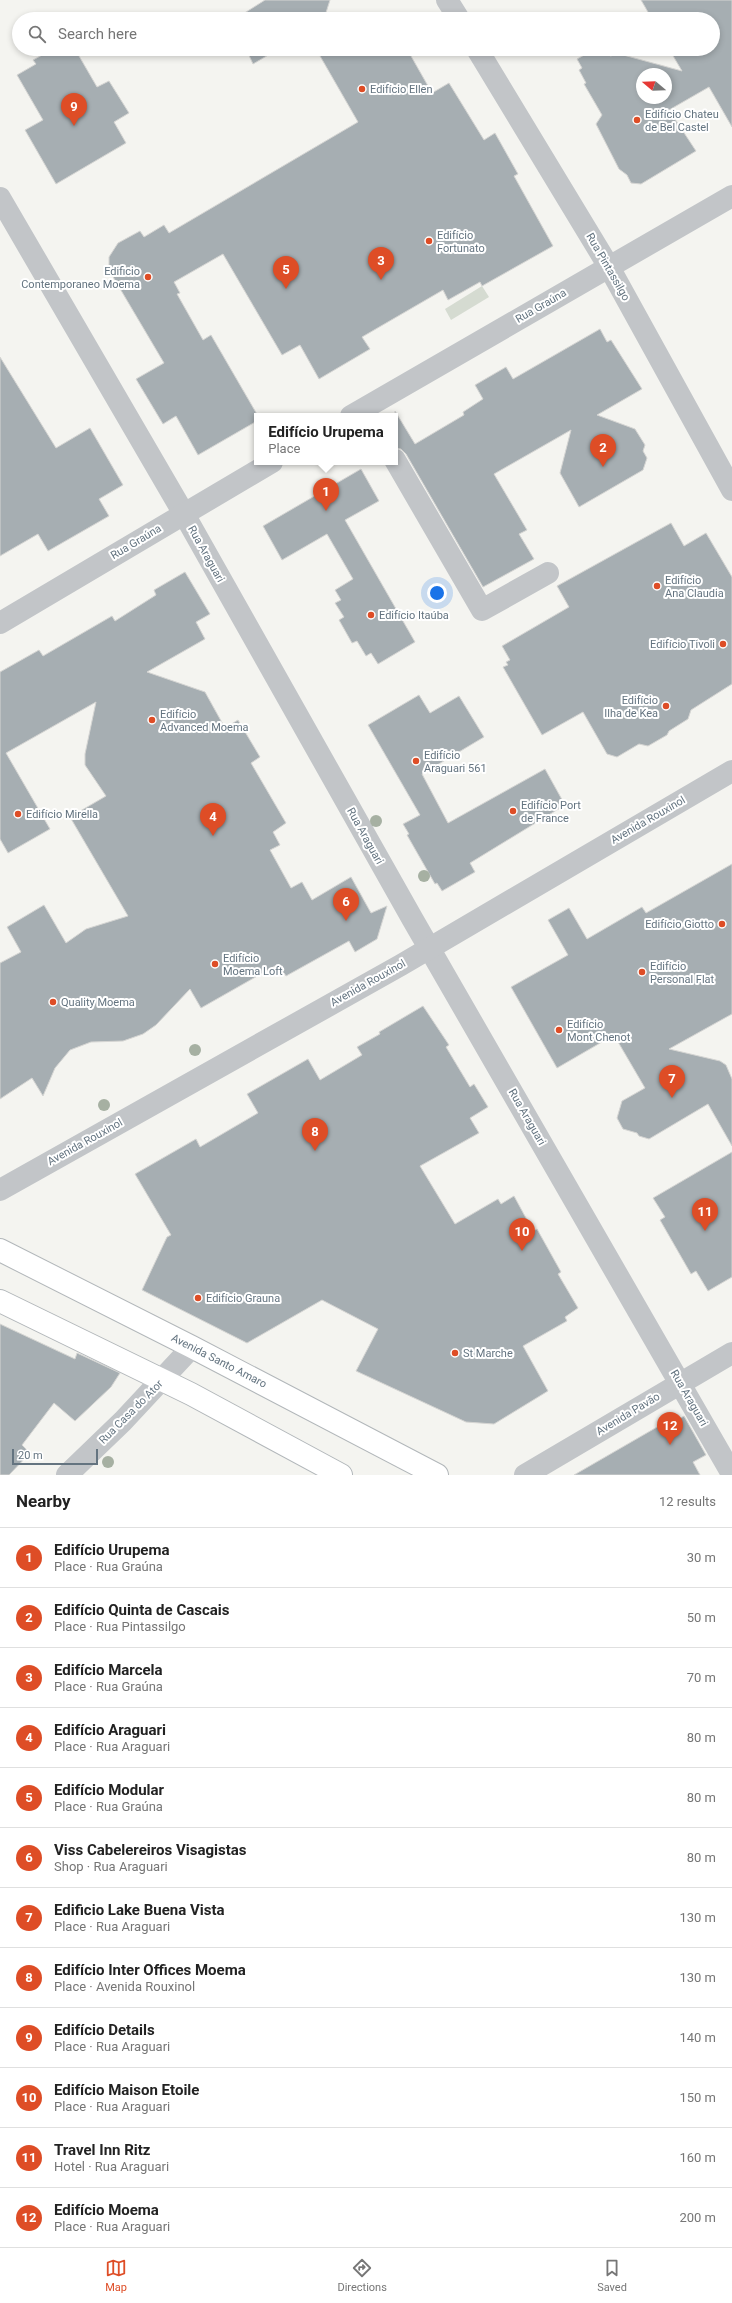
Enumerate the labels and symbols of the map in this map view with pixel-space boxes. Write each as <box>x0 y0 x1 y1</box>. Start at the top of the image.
north arrow <box>636 68 672 104</box>
place label: Edifício Ellen <box>370 83 433 96</box>
marker: Edifício Ellen <box>357 84 367 94</box>
pin: 9 <box>61 93 87 126</box>
place label: Edifício Chateu de Bel Castel <box>645 108 719 134</box>
marker: Edifício Chateu de Bel Castel <box>632 115 642 125</box>
place label: Edifício Fortunato <box>437 229 485 255</box>
street label: Rua Pintassilgo <box>583 231 633 303</box>
marker: Edifício Fortunato <box>424 236 434 246</box>
pin: 3 <box>368 247 394 280</box>
pin: 5 <box>273 256 299 289</box>
place label: Edificio Contemporaneo Moema <box>21 265 140 291</box>
marker: Edificio Contemporaneo Moema <box>143 272 153 282</box>
street label: Rua Graúna <box>513 286 569 326</box>
pin: 2 <box>590 434 616 467</box>
pin: 1 <box>313 478 339 511</box>
street label: Rua Graúna <box>108 522 164 562</box>
street label: Rua Araguari <box>185 523 227 585</box>
place label: Edifício Ana Claudia <box>665 574 724 600</box>
marker: Edifício Ana Claudia <box>652 581 662 591</box>
your location <box>427 583 447 603</box>
place label: Edifício Itaúba <box>379 609 449 622</box>
marker: Edifício Itaúba <box>366 610 376 620</box>
place label: Edifício Tivoli <box>650 638 715 651</box>
marker: Edifício Tivoli <box>718 639 728 649</box>
place label: Edifício Ilha de Kea <box>604 694 658 720</box>
marker: Edifício Ilha de Kea <box>661 701 671 711</box>
place label: Edifício Advanced Moema <box>160 708 249 734</box>
marker: Edifício Advanced Moema <box>147 715 157 725</box>
place label: Edifício Araguari 561 <box>424 749 487 775</box>
marker: Edifício Araguari 561 <box>411 756 421 766</box>
street label: Avenida Rouxinol <box>608 793 688 847</box>
place label: Edifício Port de France <box>521 799 581 825</box>
pin: 4 <box>200 803 226 836</box>
street label: Rua Araguari <box>344 805 386 867</box>
marker: Edifício Port de France <box>508 806 518 816</box>
place label: Edifício Mirella <box>26 808 98 821</box>
marker: Edifício Mirella <box>13 809 23 819</box>
pin: 6 <box>333 888 359 921</box>
place label: Edifício Giotto <box>645 918 714 931</box>
marker: Edifício Giotto <box>717 919 727 929</box>
place label: Edifício Moema Loft <box>223 952 283 978</box>
street label: Avenida Rouxinol <box>328 957 408 1009</box>
marker: Edifício Moema Loft <box>210 959 220 969</box>
place label: Edifício Personal Flat <box>650 960 715 986</box>
marker: Edifício Personal Flat <box>637 967 647 977</box>
place label: Quality Moema <box>61 996 135 1009</box>
marker: Quality Moema <box>48 997 58 1007</box>
place label: Edifício Mont Chenot <box>567 1018 631 1044</box>
marker: Edifício Mont Chenot <box>554 1025 564 1035</box>
pin: 7 <box>659 1065 685 1098</box>
street label: Rua Araguari <box>506 1087 548 1147</box>
street label: Avenida Rouxinol <box>45 1116 125 1168</box>
pin: 8 <box>302 1118 328 1151</box>
pin: 11 <box>692 1198 718 1231</box>
pin: 10 <box>509 1218 535 1251</box>
place label: Edifício Grauna <box>206 1292 280 1305</box>
marker: Edifício Grauna <box>193 1293 203 1303</box>
street label: Avenida Santo Amaro <box>169 1331 269 1391</box>
place label: St Marche <box>463 1347 513 1360</box>
marker: St Marche <box>450 1348 460 1358</box>
street label: Rua Araguari <box>668 1368 710 1428</box>
street label: Rua Casa do Ator <box>96 1377 166 1447</box>
street label: Avenida Pavão <box>594 1390 662 1438</box>
pin: 12 <box>657 1412 683 1445</box>
scale bar <box>12 1447 98 1466</box>

